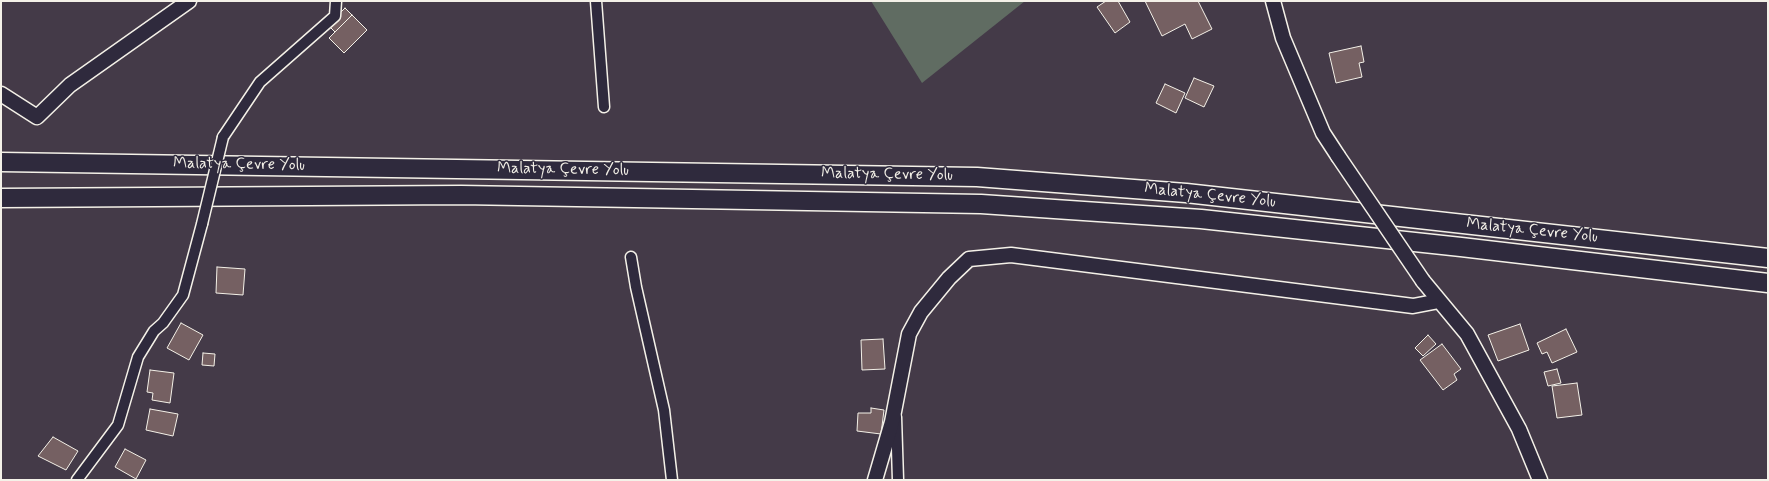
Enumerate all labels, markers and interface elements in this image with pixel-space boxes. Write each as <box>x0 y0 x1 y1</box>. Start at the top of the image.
street label: Malatya Çevre Yolu <box>173 154 305 176</box>
street label: Malatya Çevre Yolu <box>497 159 629 181</box>
street label: Malatya Çevre Yolu <box>821 164 953 186</box>
street label: Malatya Çevre Yolu <box>1143 180 1277 212</box>
street label: Malatya Çevre Yolu <box>1465 215 1599 247</box>

